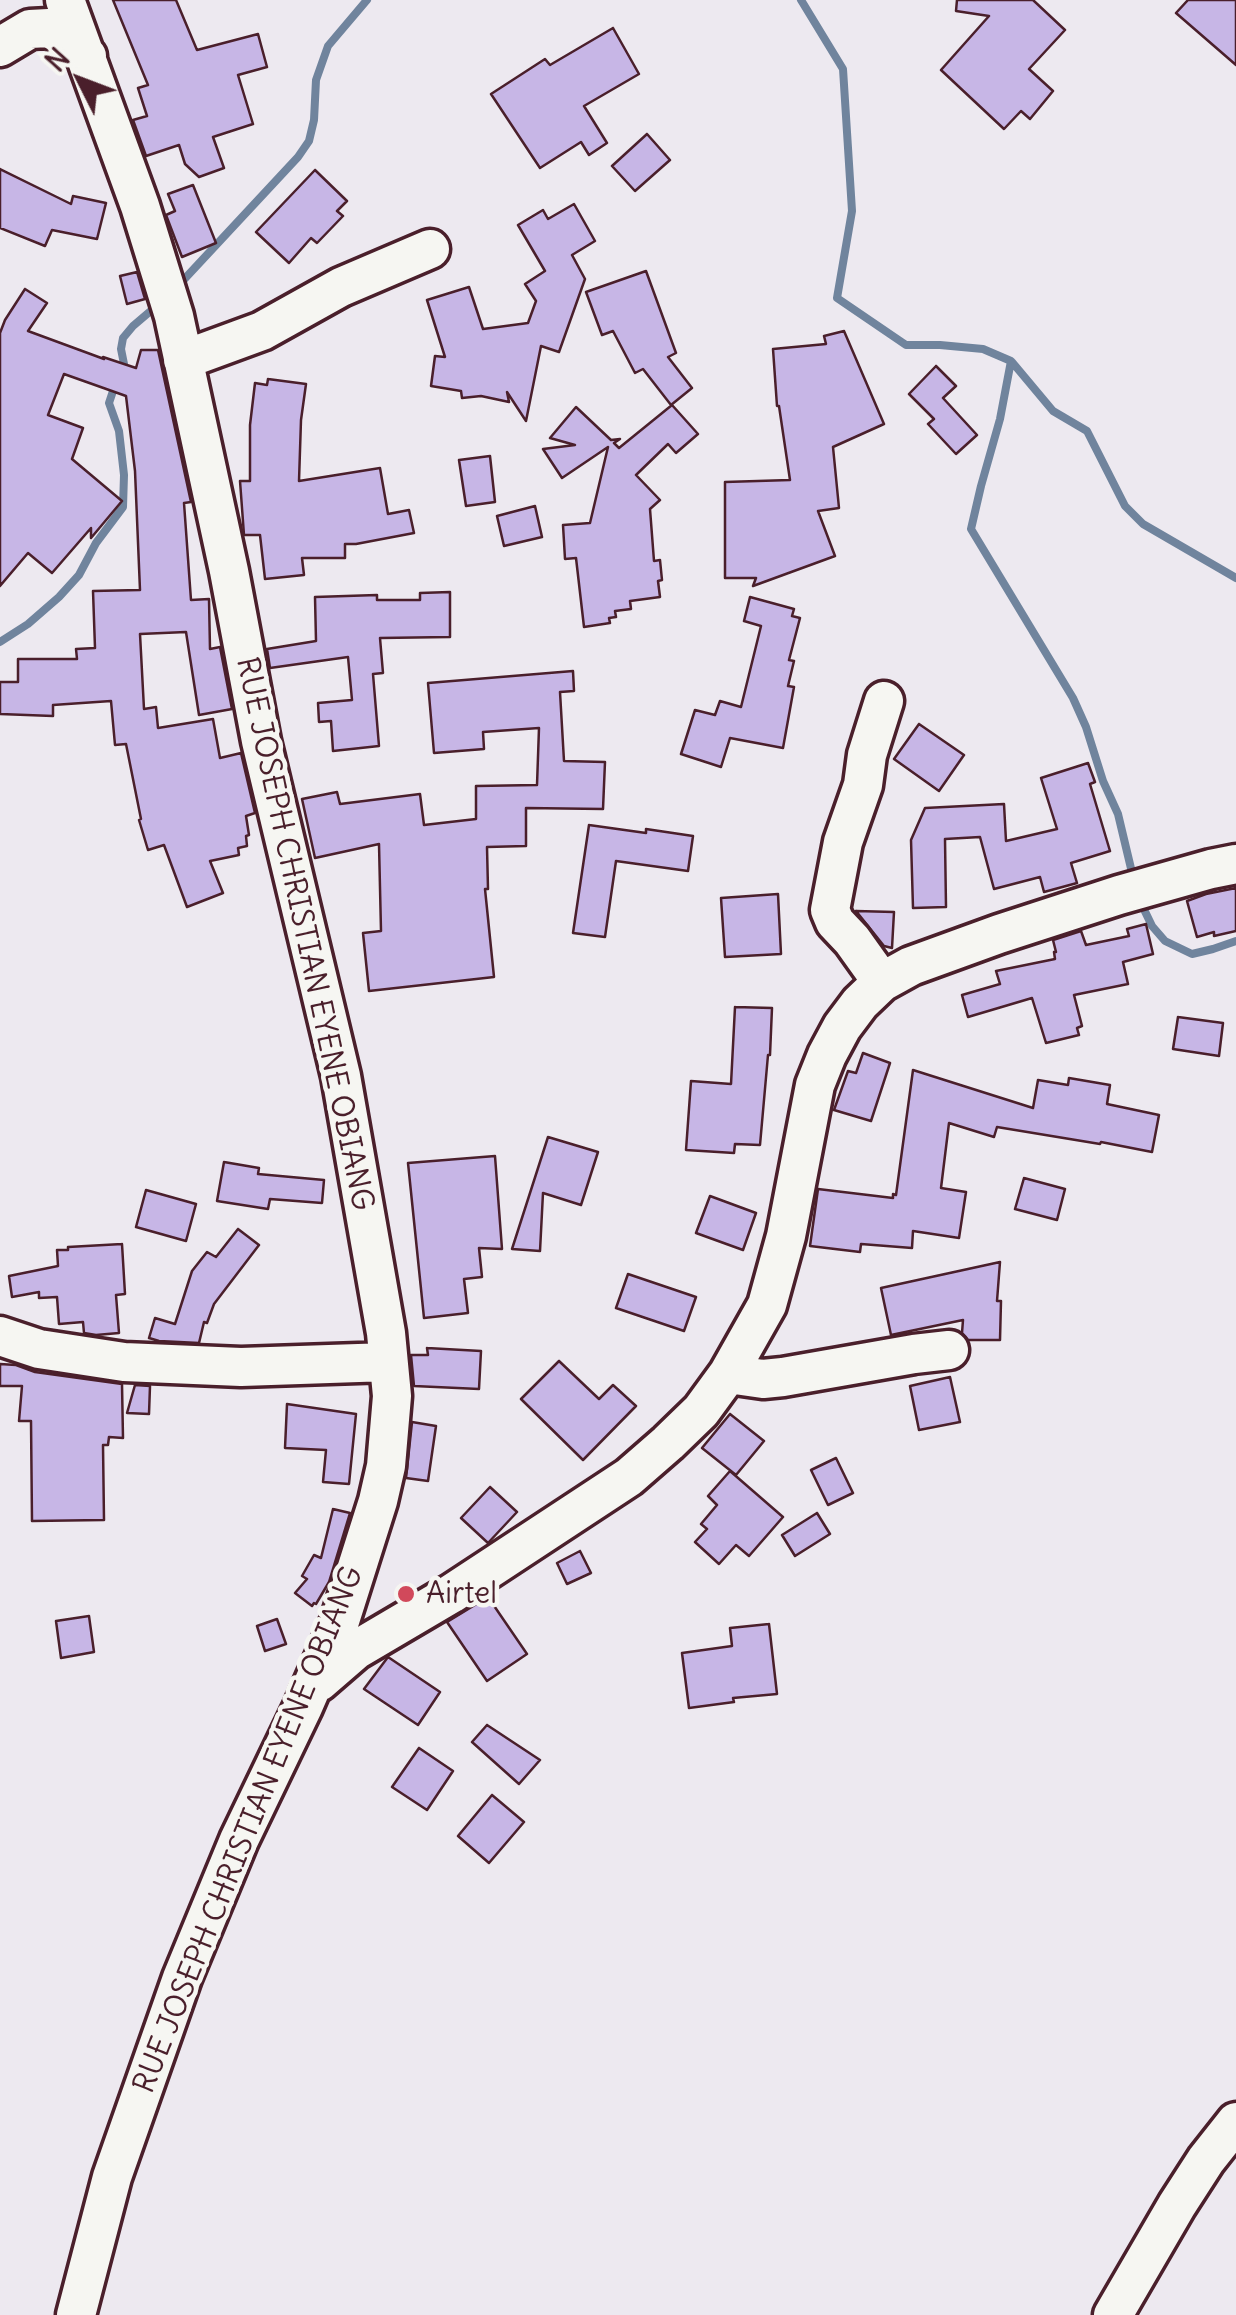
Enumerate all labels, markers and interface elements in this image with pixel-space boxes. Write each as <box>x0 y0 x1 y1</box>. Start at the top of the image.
north arrow <box>30 30 130 130</box>
text: N <box>38 41 78 79</box>
street label: RUE JOSEPH CHRISTIAN EYENE OBIANG <box>228 654 380 1214</box>
street label: RUE JOSEPH CHRISTIAN EYENE OBIANG <box>127 1561 371 2099</box>
place label: Airtel <box>426 1576 497 1612</box>
marker: Airtel <box>395 1583 417 1605</box>

